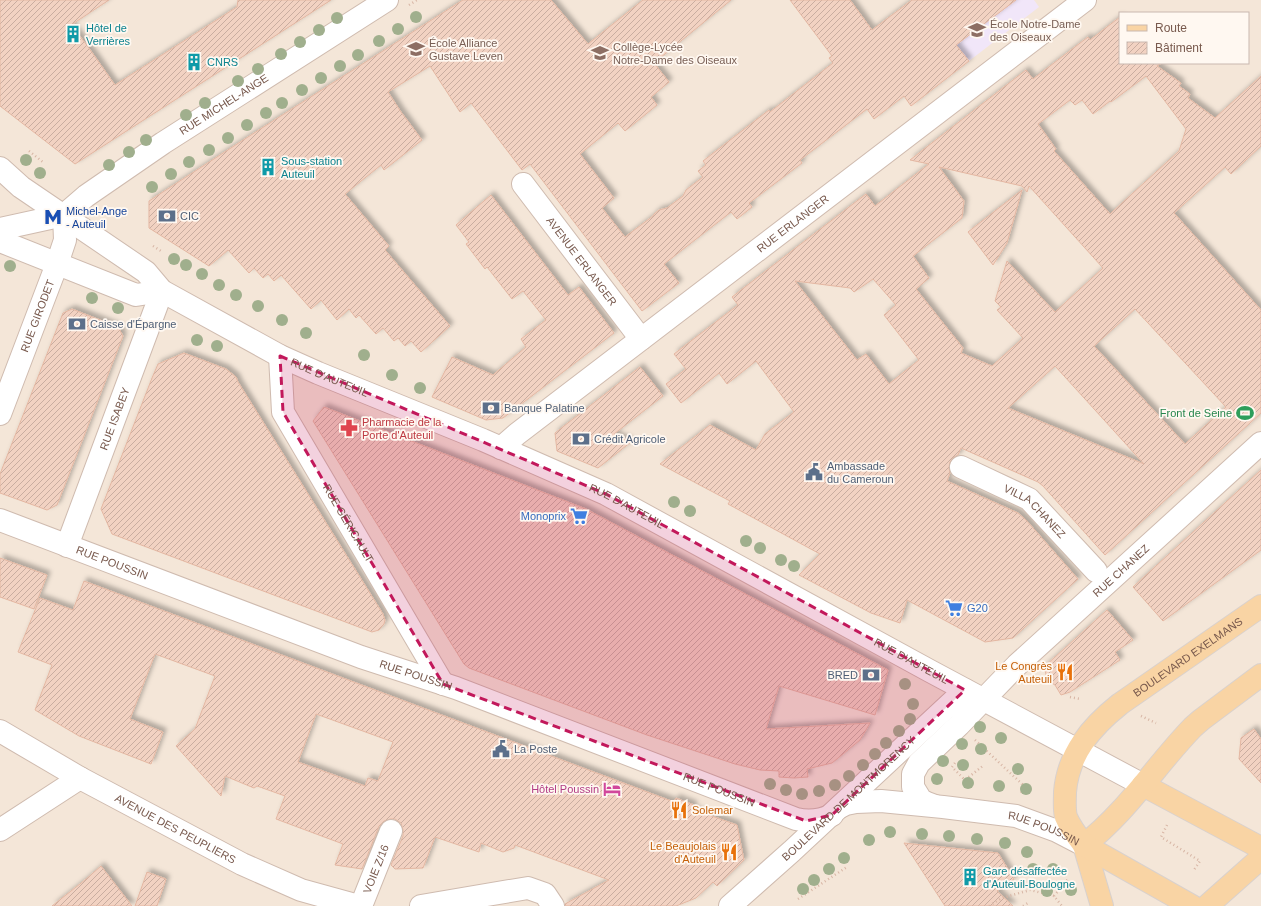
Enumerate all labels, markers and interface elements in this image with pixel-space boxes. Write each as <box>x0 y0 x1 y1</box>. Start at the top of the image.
legend <box>1119 12 1249 64</box>
place label: École Notre-Dame des Oiseaux <box>990 18 1080 43</box>
school or university icon: École Notre-Dame des Oiseaux <box>967 20 987 40</box>
text: Route <box>1155 21 1187 35</box>
place label: Hôtel de Verrières <box>86 22 131 47</box>
building icon: Hôtel de Verrières <box>63 24 83 44</box>
place label: École Alliance Gustave Leven <box>429 37 503 62</box>
school or university icon: École Alliance Gustave Leven <box>406 39 426 59</box>
place label: Collège-Lycée Notre-Dame des Oiseaux <box>613 41 738 66</box>
text: Bâtiment <box>1155 41 1203 55</box>
school or university icon: Collège-Lycée Notre-Dame des Oiseaux <box>590 43 610 63</box>
building icon: CNRS <box>184 52 204 72</box>
place label: CNRS <box>207 56 238 68</box>
street label: RUE MICHEL-ANGE <box>177 72 270 137</box>
place label: Sous-station Auteuil <box>281 155 342 180</box>
building icon: Sous-station Auteuil <box>258 157 278 177</box>
street label: RUE ERLANGER <box>754 192 831 255</box>
place label: Michel-Ange - Auteuil <box>66 205 127 230</box>
bank icon: CIC <box>157 206 177 226</box>
metro station icon: Michel-Ange - Auteuil <box>43 207 63 227</box>
place label: CIC <box>180 210 199 222</box>
street label: AVENUE ERLANGER <box>544 215 619 308</box>
street label: RUE GIRODET <box>18 278 57 354</box>
bank icon: Caisse d'Épargne <box>67 314 87 334</box>
place label: Caisse d'Épargne <box>90 318 177 330</box>
street label: RUE D'AUTEUIL <box>289 356 370 399</box>
street label: RUE ISABEY <box>97 385 132 452</box>
bank icon: Banque Palatine <box>481 398 501 418</box>
place label: Banque Palatine <box>504 402 585 414</box>
sports icon: Front de Seine <box>1235 403 1255 423</box>
place label: Front de Seine <box>1160 407 1232 419</box>
place label: Pharmacie de la Porte d'Auteuil <box>362 416 442 441</box>
pharmacy icon: Pharmacie de la Porte d'Auteuil <box>339 418 359 438</box>
bank icon: Crédit Agricole <box>571 429 591 449</box>
place label: Crédit Agricole <box>594 433 666 445</box>
place label: Ambassade du Cameroun <box>827 460 894 485</box>
public building icon: Ambassade du Cameroun <box>804 462 824 482</box>
street label: RUE D'AUTEUIL <box>588 481 666 531</box>
street label: RUE GÉRICAULT <box>321 482 376 565</box>
street label: VILLA CHANEZ <box>1002 482 1068 540</box>
supermarket icon: Monoprix <box>569 506 589 526</box>
place label: Monoprix <box>521 510 566 522</box>
street label: RUE CHANEZ <box>1090 542 1152 599</box>
street label: RUE POUSSIN <box>75 544 150 582</box>
supermarket icon: G20 <box>944 598 964 618</box>
place label: G20 <box>967 602 988 614</box>
street label: BOULEVARD EXELMANS <box>1131 615 1245 699</box>
street label: RUE D'AUTEUIL <box>872 636 951 686</box>
street label: RUE POUSSIN <box>378 657 454 692</box>
place label: Le Congrès Auteuil <box>995 660 1052 685</box>
restaurant icon: Le Congrès Auteuil <box>1055 662 1075 682</box>
bank icon: BRED <box>861 665 881 685</box>
place label: BRED <box>827 669 858 681</box>
street label: BOULEVARD DE MONTMORENCY <box>779 733 918 863</box>
public building icon: La Poste <box>491 739 511 759</box>
place label: La Poste <box>514 743 557 755</box>
street label: RUE POUSSIN <box>682 770 757 809</box>
hotel icon: Hôtel Poussin <box>602 779 622 799</box>
place label: Hôtel Poussin <box>531 783 599 795</box>
street label: AVENUE DES PEUPLIERS <box>113 792 238 866</box>
restaurant icon: Solemar <box>669 800 689 820</box>
place label: Solemar <box>692 804 733 816</box>
street label: RUE POUSSIN <box>1008 809 1082 848</box>
place label: Le Beaujolais d'Auteuil <box>650 840 716 865</box>
restaurant icon: Le Beaujolais d'Auteuil <box>719 842 739 862</box>
street label: VOIE Z/16 <box>361 843 391 895</box>
place label: Gare désaffectée d'Auteuil-Boulogne <box>983 865 1075 890</box>
building icon: Gare désaffectée d'Auteuil-Boulogne <box>960 867 980 887</box>

